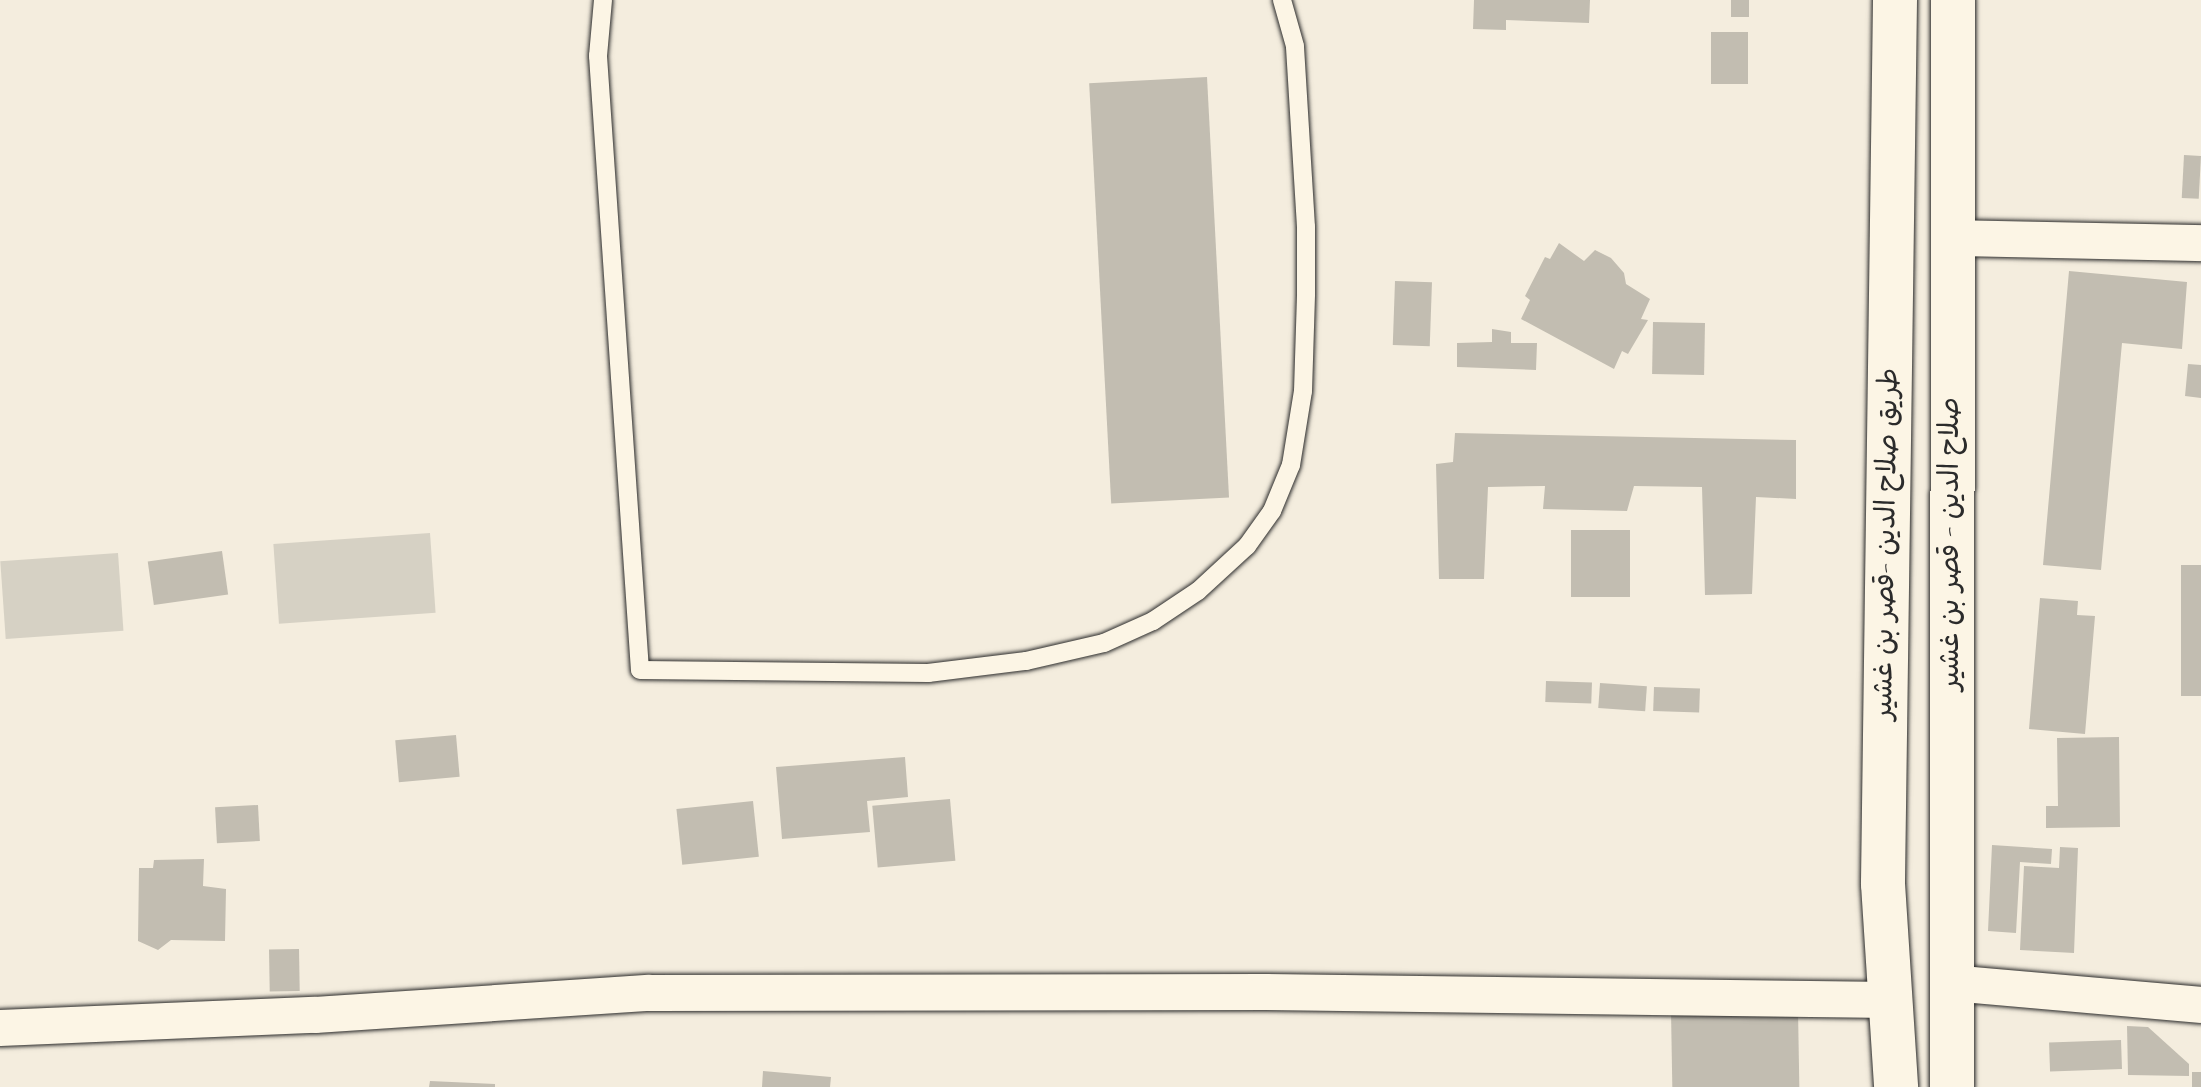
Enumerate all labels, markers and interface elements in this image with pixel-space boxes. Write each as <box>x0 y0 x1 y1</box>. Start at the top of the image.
street label: طريق صلاح الدين -قصر بن غشير <box>1868 368 1908 720</box>
street label: صلاح الدين - قصر بن غشير <box>1935 397 1969 691</box>

